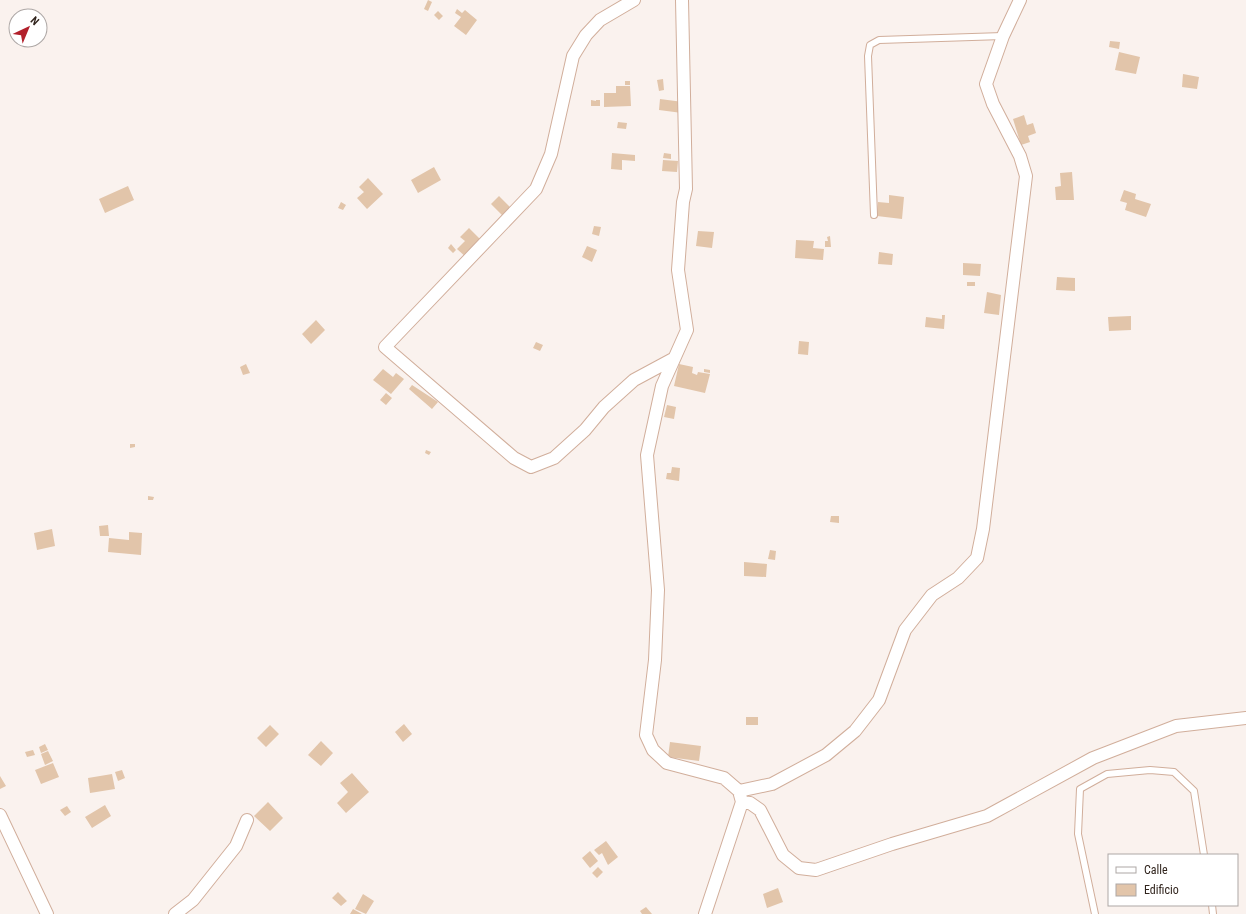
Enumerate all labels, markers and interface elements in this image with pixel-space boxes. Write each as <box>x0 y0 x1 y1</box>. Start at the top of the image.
north arrow <box>8 8 48 48</box>
text: N <box>28 14 42 28</box>
legend <box>1108 854 1238 906</box>
text: Calle <box>1144 863 1168 877</box>
text: Edificio <box>1144 883 1179 897</box>

